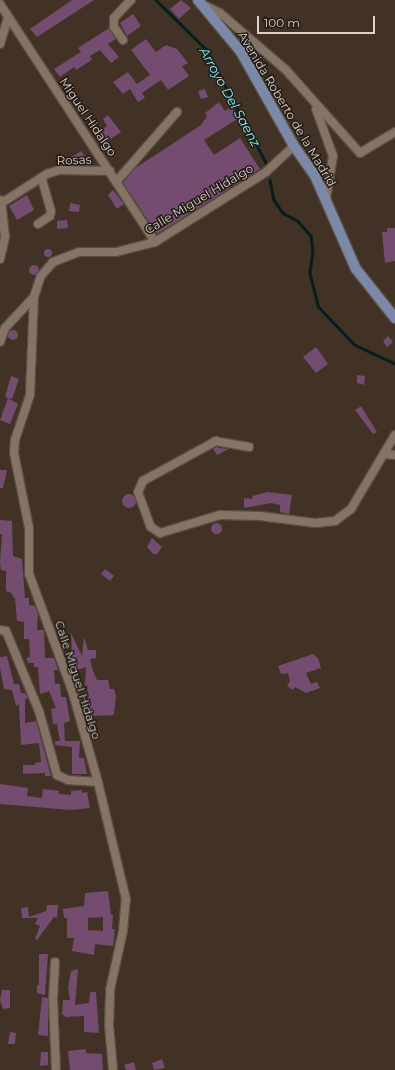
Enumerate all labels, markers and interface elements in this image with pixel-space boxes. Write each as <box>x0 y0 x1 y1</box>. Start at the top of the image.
scale bar <box>259 8 377 34</box>
text: 100 m <box>264 15 300 30</box>
street label: Avenida Roberto de la Madrid <box>235 29 339 189</box>
water label: Arroyo Del Saenz <box>196 44 264 150</box>
street label: Miguel Hidalgo <box>56 75 120 159</box>
street label: Rosas <box>56 152 92 168</box>
street label: Calle Miguel Hidalgo <box>142 161 256 237</box>
street label: Calle Miguel Hidalgo <box>52 619 104 741</box>

